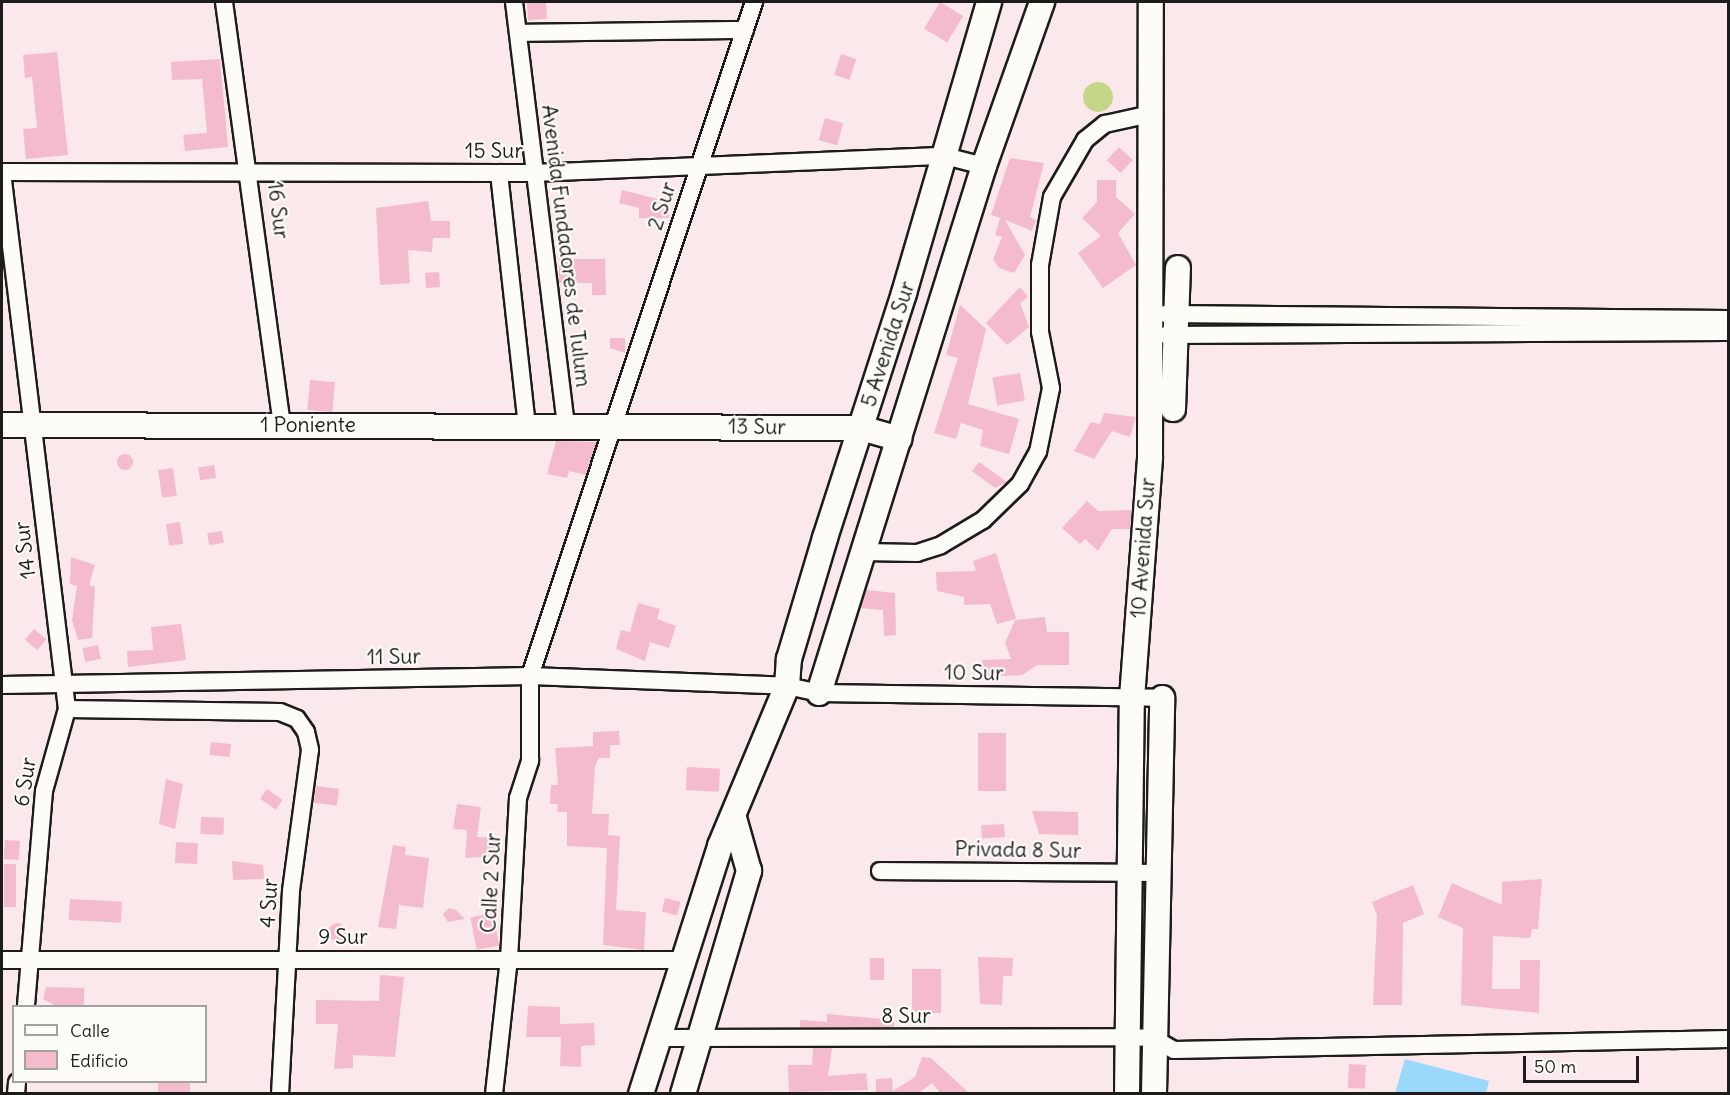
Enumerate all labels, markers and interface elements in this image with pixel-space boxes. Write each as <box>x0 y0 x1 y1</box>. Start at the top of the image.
street label: Avenida Fundadores de Tulum <box>536 103 596 389</box>
street label: 15 Sur <box>465 138 523 164</box>
street label: 2 Sur <box>642 179 682 233</box>
street label: 16 Sur <box>262 180 294 240</box>
street label: 5 Avenida Sur <box>856 278 920 410</box>
street label: 1 Poniente <box>260 412 356 438</box>
street label: 13 Sur <box>728 414 786 440</box>
street label: 10 Avenida Sur <box>1126 477 1160 619</box>
street label: 14 Sur <box>9 520 41 580</box>
street label: 11 Sur <box>367 644 421 670</box>
street label: 10 Sur <box>944 660 1004 686</box>
street label: 6 Sur <box>9 756 41 808</box>
street label: Calle 2 Sur <box>476 832 506 934</box>
street label: Privada 8 Sur <box>954 836 1082 864</box>
street label: 4 Sur <box>255 878 283 928</box>
street label: 9 Sur <box>318 924 368 950</box>
street label: 8 Sur <box>881 1003 931 1029</box>
legend <box>12 1005 207 1083</box>
text: Calle <box>70 1019 110 1042</box>
scale bar <box>1526 1044 1642 1082</box>
text: Edificio <box>70 1049 128 1072</box>
text: 50 m <box>1534 1055 1576 1078</box>

